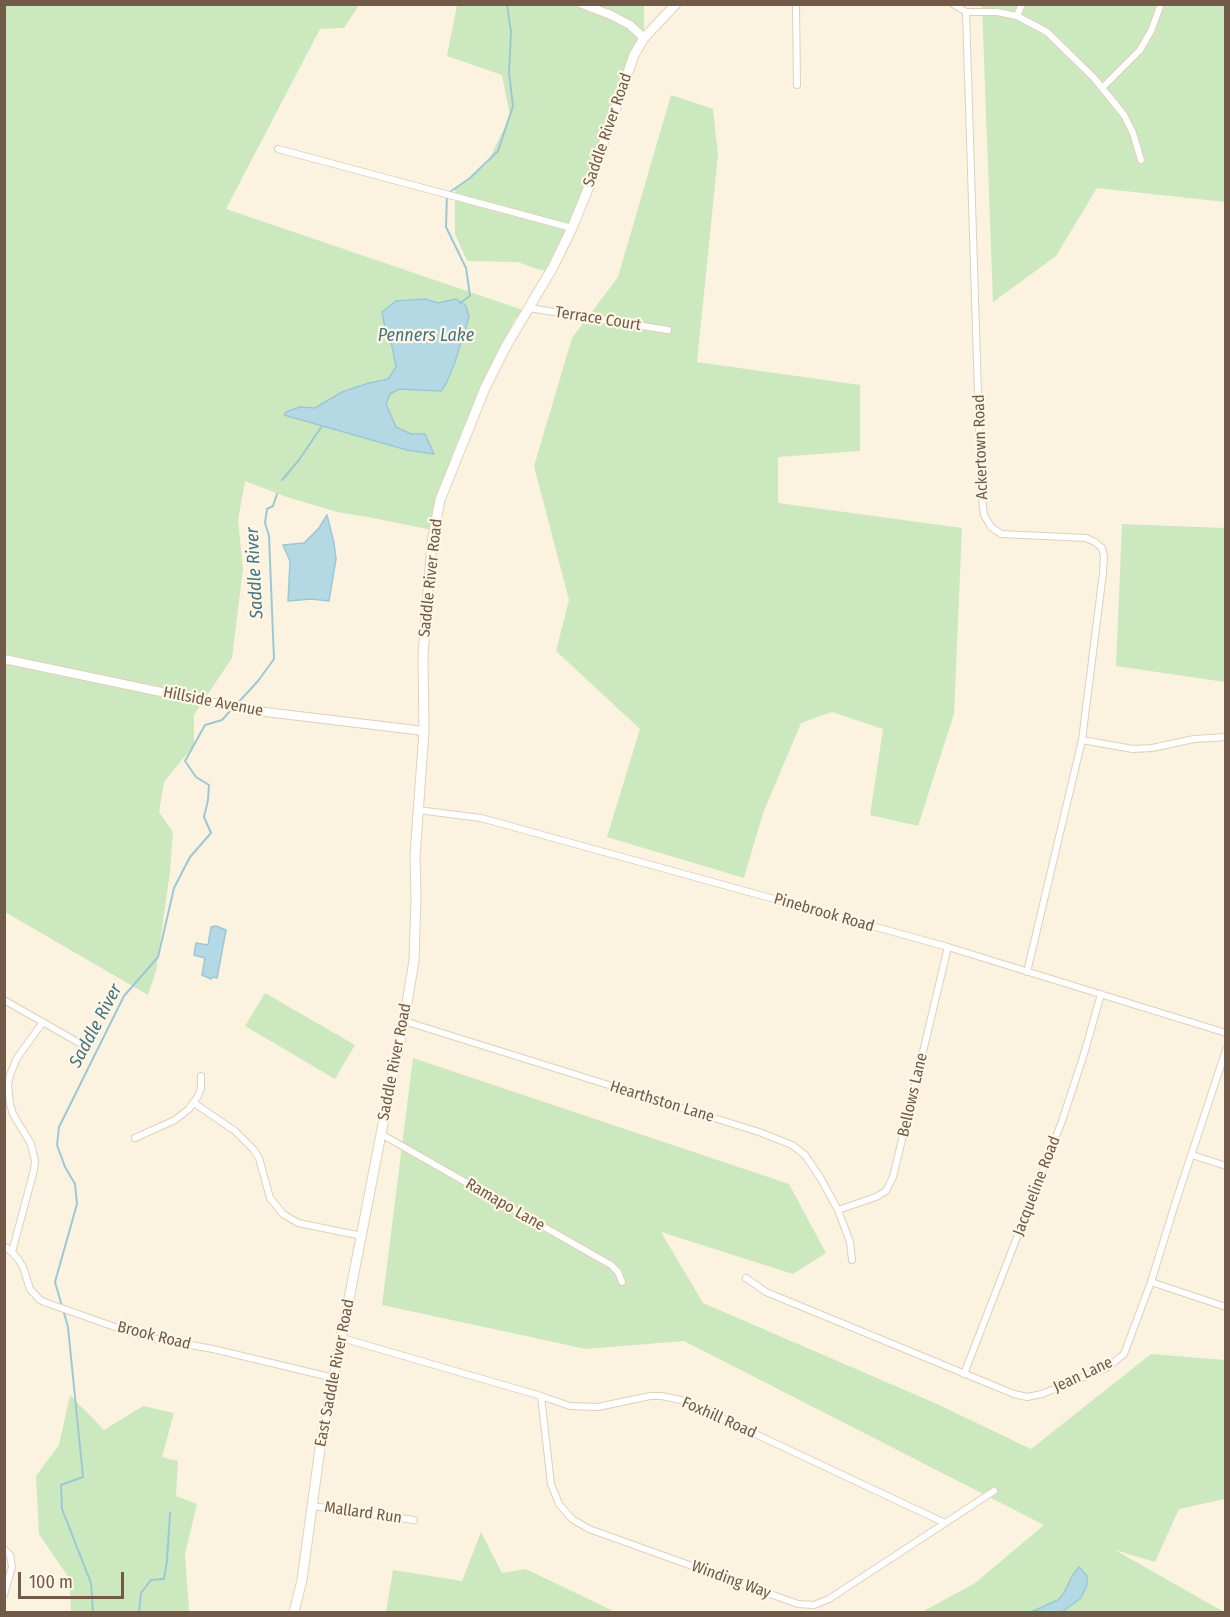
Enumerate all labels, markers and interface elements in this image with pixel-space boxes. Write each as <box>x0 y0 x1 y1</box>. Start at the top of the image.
street label: Saddle River Road <box>580 71 636 189</box>
street label: Terrace Court <box>554 303 642 335</box>
water label: Penners Lake <box>378 325 474 347</box>
street label: Ackertown Road <box>970 394 992 500</box>
street label: Saddle River Road <box>415 518 447 638</box>
water label: Saddle River <box>242 527 268 619</box>
street label: Hillside Avenue <box>161 683 265 721</box>
street label: Pinebrook Road <box>772 889 876 937</box>
water label: Saddle River <box>65 981 127 1071</box>
street label: Saddle River Road <box>374 1002 416 1122</box>
street label: Bellows Lane <box>894 1051 932 1139</box>
street label: Hearthston Lane <box>607 1077 717 1127</box>
street label: Jacqueline Road <box>1009 1133 1065 1239</box>
street label: Ramapo Lane <box>462 1175 548 1235</box>
street label: East Saddle River Road <box>311 1298 359 1448</box>
street label: Brook Road <box>115 1318 193 1354</box>
street label: Jean Lane <box>1050 1353 1116 1397</box>
street label: Foxhill Road <box>679 1393 759 1443</box>
street label: Mallard Run <box>323 1498 403 1528</box>
street label: Winding Way <box>689 1557 773 1603</box>
scale bar <box>21 1560 128 1598</box>
text: 100 m <box>29 1571 73 1593</box>

